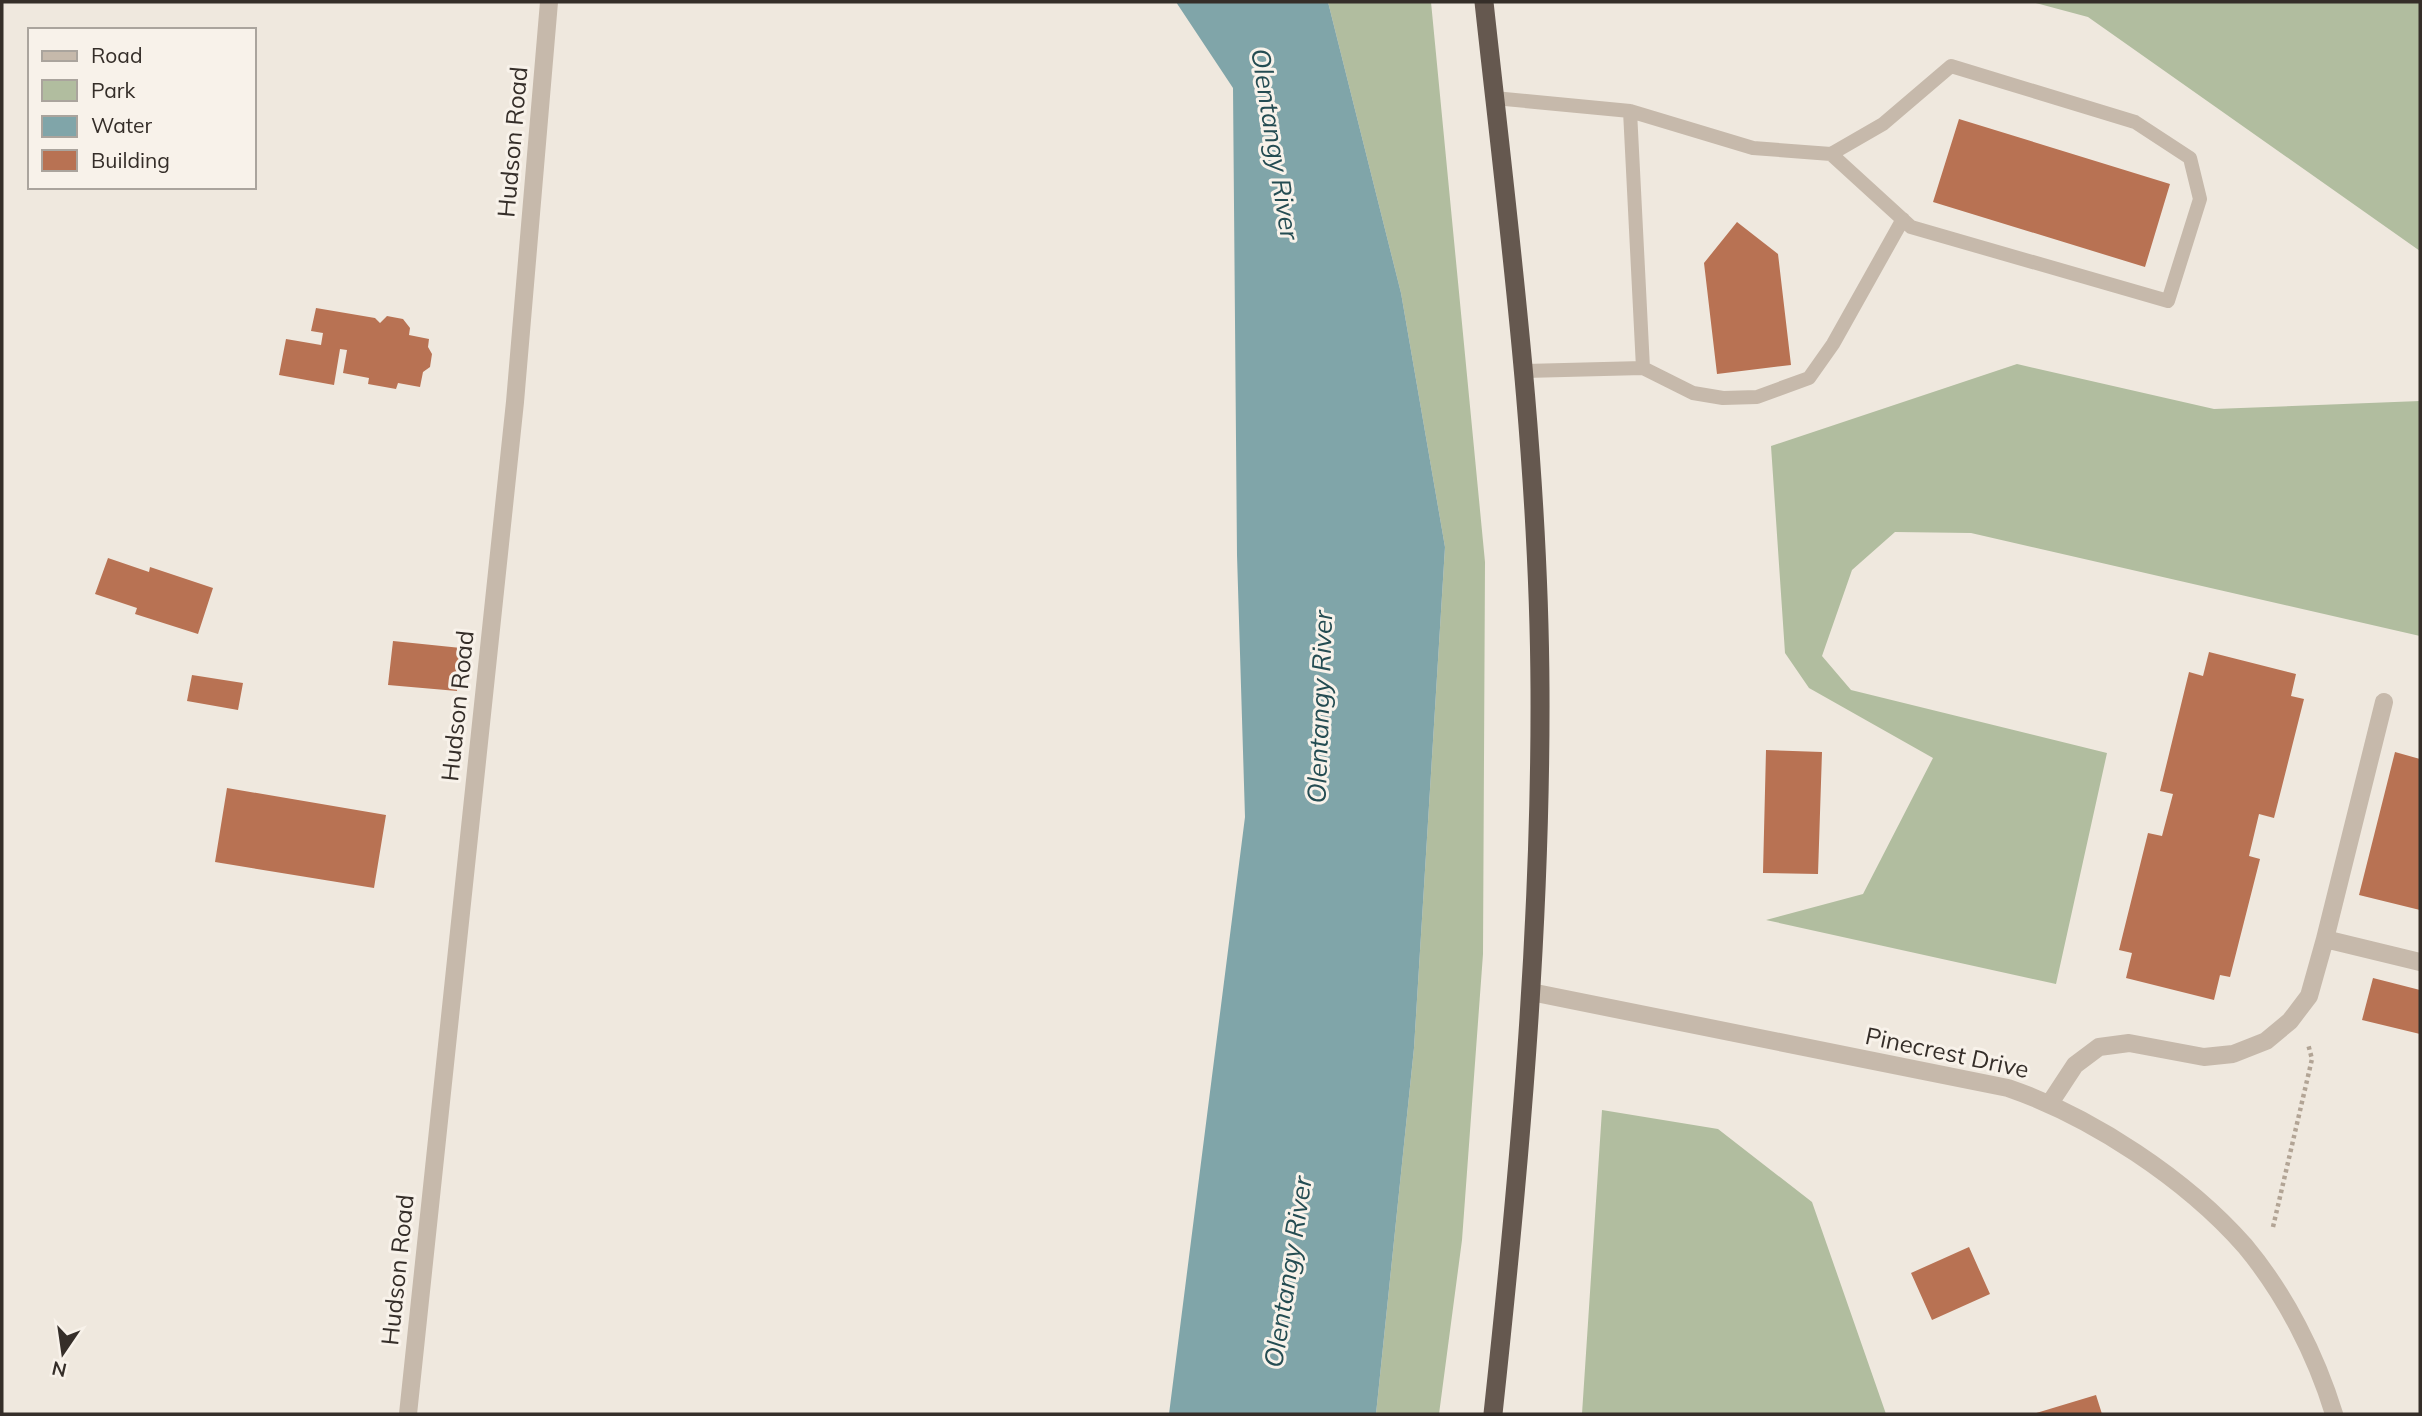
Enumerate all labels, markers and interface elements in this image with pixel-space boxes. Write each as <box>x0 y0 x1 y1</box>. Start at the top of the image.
legend <box>28 28 256 189</box>
text: Road <box>91 42 142 68</box>
water label: Olentangy River <box>1244 46 1307 243</box>
street label: Hudson Road <box>490 65 534 219</box>
text: Park <box>91 77 135 103</box>
text: Water <box>91 112 152 138</box>
text: Building <box>91 147 170 173</box>
water label: Olentangy River <box>1300 608 1339 804</box>
street label: Hudson Road <box>434 629 480 783</box>
street label: Pinecrest Drive <box>1863 1020 2032 1084</box>
water label: Olentangy River <box>1256 1172 1319 1370</box>
street label: Hudson Road <box>374 1193 420 1347</box>
north arrow <box>28 1318 98 1388</box>
text: N <box>49 1356 69 1383</box>

